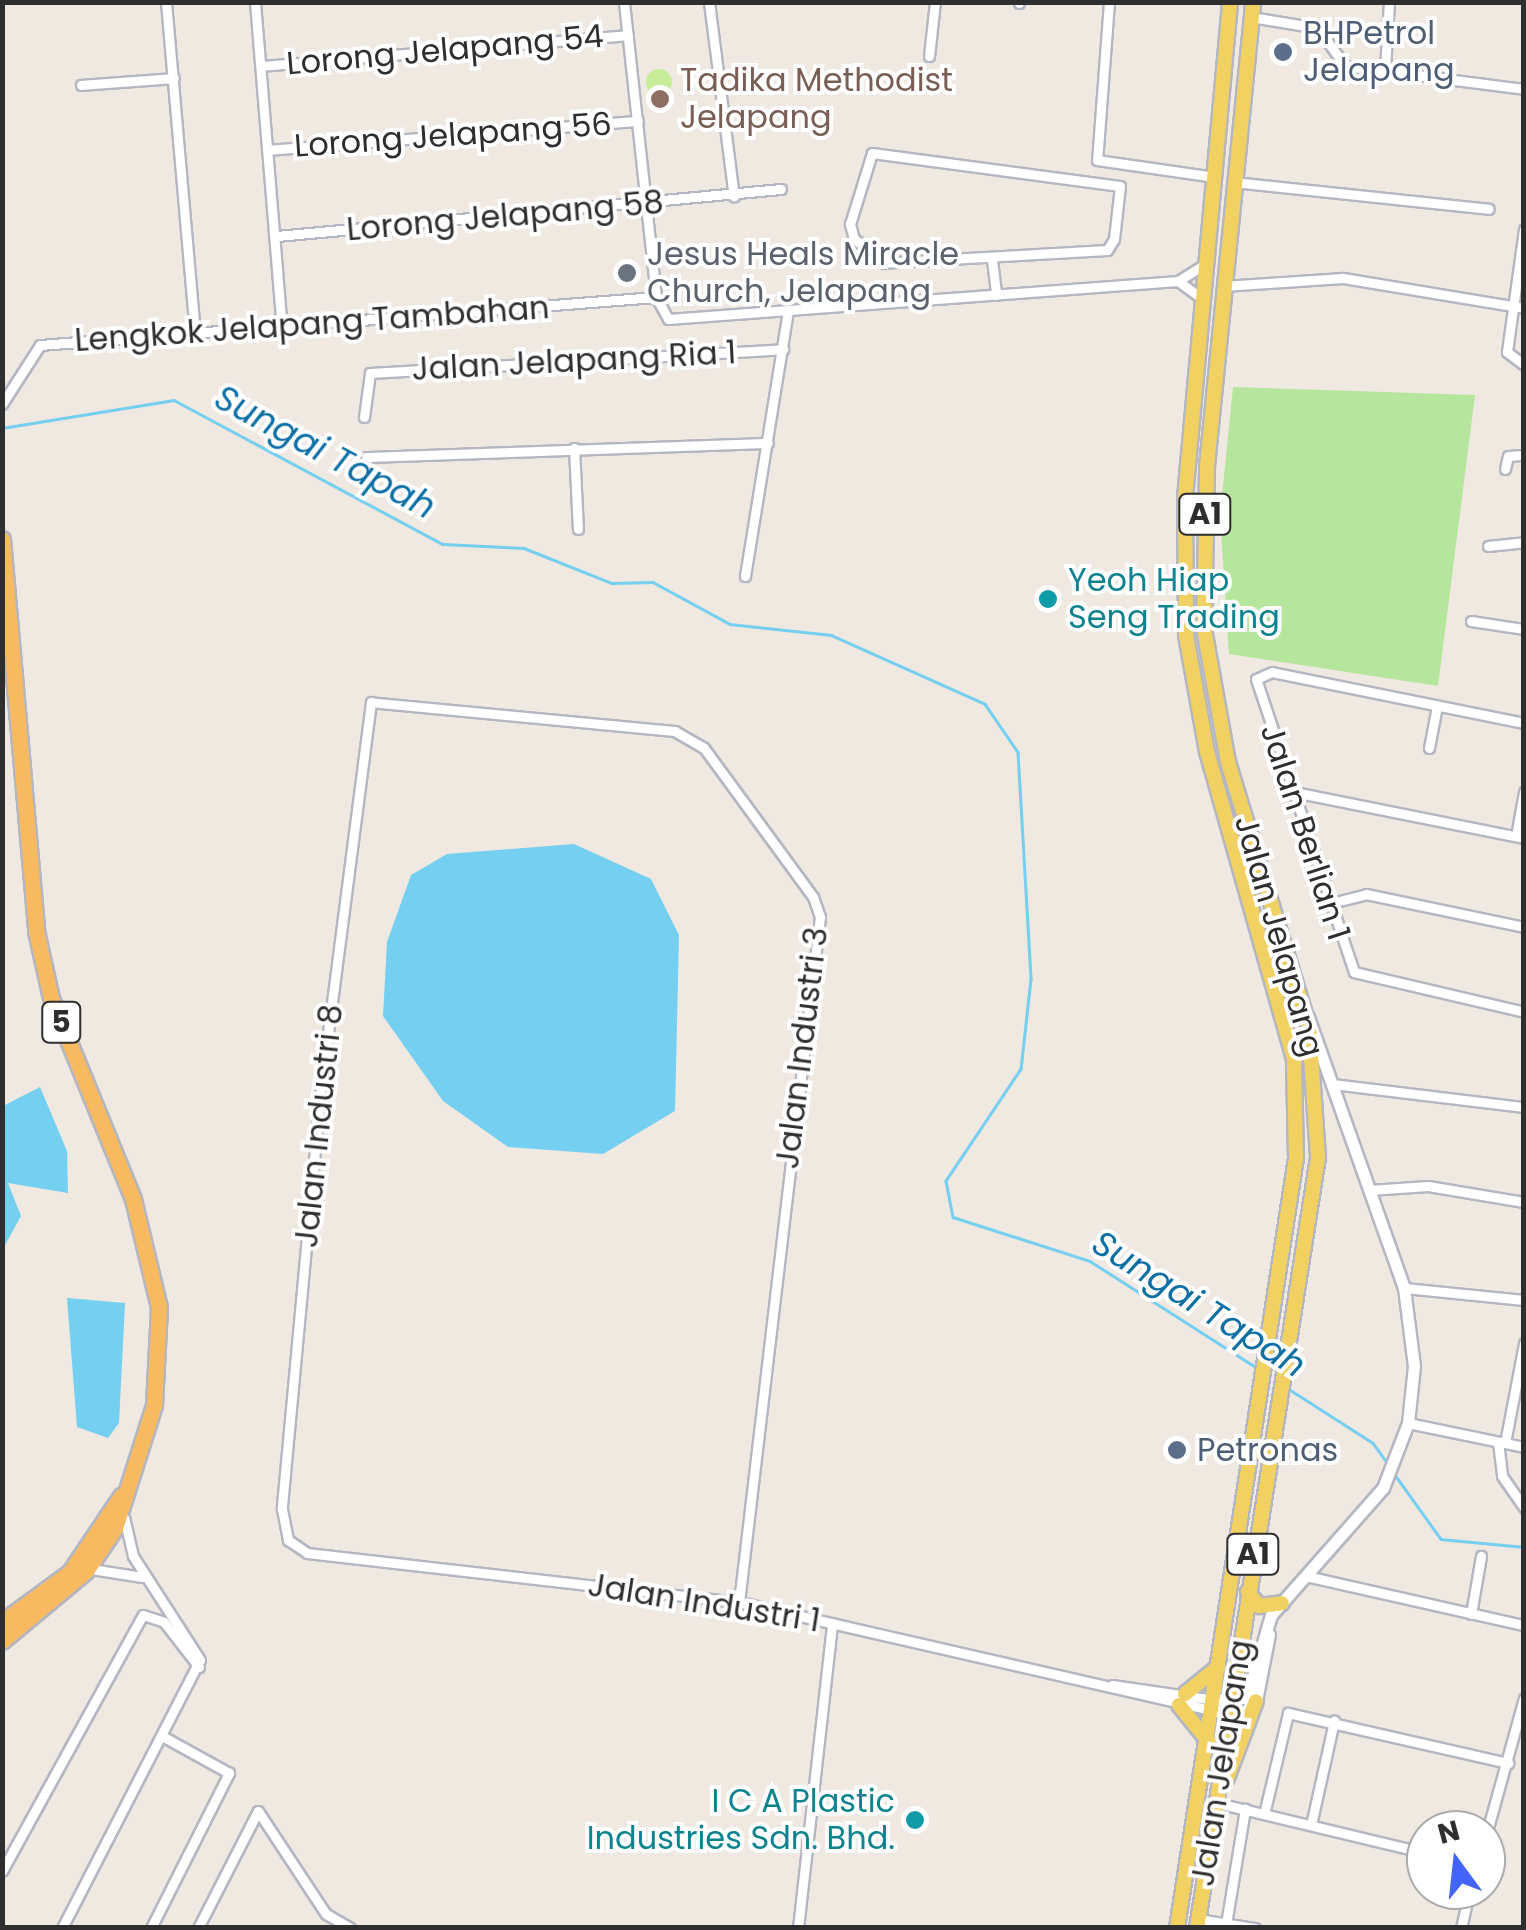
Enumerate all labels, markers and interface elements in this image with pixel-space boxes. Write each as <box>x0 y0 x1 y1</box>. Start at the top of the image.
place label: BHPetrol Jelapang <box>1303 15 1455 90</box>
street label: Lorong Jelapang 54 <box>285 17 605 83</box>
marker: BHPetrol Jelapang <box>1272 41 1294 63</box>
place label: Tadika Methodist Jelapang <box>680 62 953 137</box>
marker: Tadika Methodist Jelapang <box>649 88 671 110</box>
street label: Lorong Jelapang 56 <box>293 105 613 165</box>
street label: Lorong Jelapang 58 <box>345 183 665 249</box>
place label: Jesus Heals Miracle Church, Jelapang <box>647 236 959 311</box>
marker: Jesus Heals Miracle Church, Jelapang <box>616 262 638 284</box>
street label: Lengkok Jelapang Tambahan <box>73 288 551 360</box>
street label: Jalan Jelapang Ria 1 <box>411 333 737 389</box>
water label: Sungai Tapah <box>207 376 443 528</box>
road number: A1 <box>1178 489 1232 539</box>
place label: Yeoh Hiap Seng Trading <box>1068 562 1280 637</box>
marker: Yeoh Hiap Seng Trading <box>1037 588 1059 610</box>
street label: Jalan Berlian 1 <box>1252 719 1358 945</box>
street label: Jalan Jelapang <box>1226 811 1332 1061</box>
street label: Jalan Industri 3 <box>768 925 836 1171</box>
road number: 5 <box>41 997 81 1047</box>
street label: Jalan Industri 8 <box>287 1002 351 1250</box>
water label: Sungai Tapah <box>1084 1222 1314 1386</box>
place label: Petronas <box>1197 1431 1338 1469</box>
marker: Petronas <box>1166 1439 1188 1461</box>
road number: A1 <box>1226 1529 1280 1579</box>
street label: Jalan Industri 1 <box>585 1566 823 1640</box>
street label: Jalan Jelapang <box>1184 1637 1260 1889</box>
place label: I C A Plastic Industries Sdn. Bhd. <box>587 1783 895 1858</box>
marker: I C A Plastic Industries Sdn. Bhd. <box>904 1809 926 1831</box>
north arrow <box>1406 1810 1506 1910</box>
text: N <box>1433 1811 1464 1854</box>

